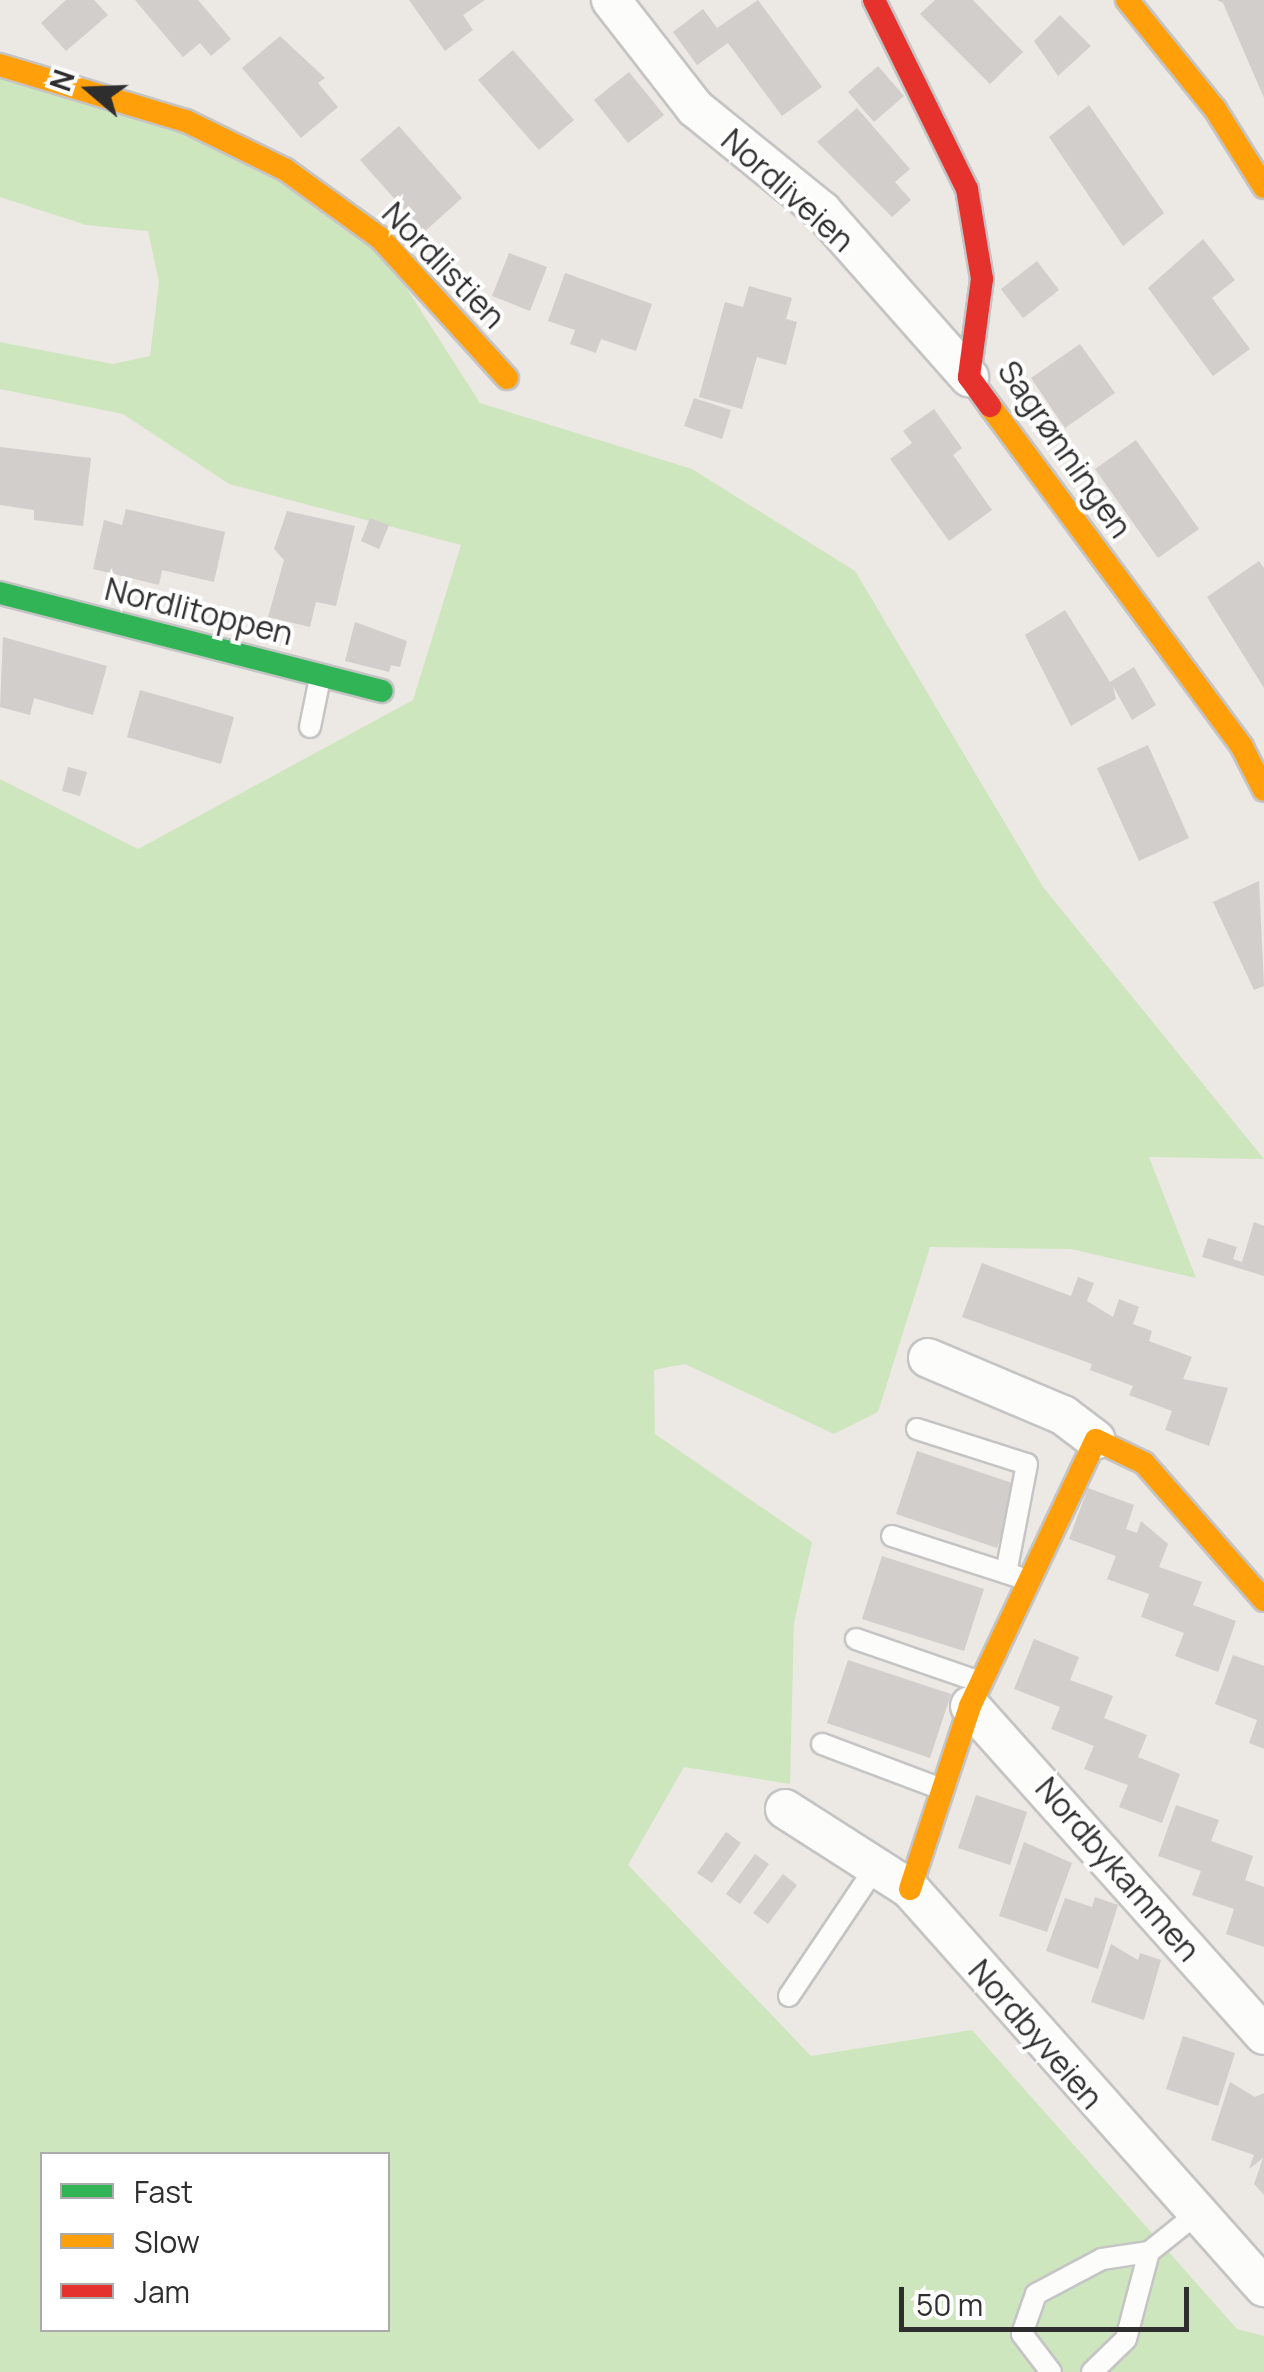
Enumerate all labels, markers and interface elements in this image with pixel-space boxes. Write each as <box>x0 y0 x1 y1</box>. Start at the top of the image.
north arrow <box>40 40 140 140</box>
text: N <box>40 65 83 96</box>
street label: Nordliveien <box>714 121 862 259</box>
street label: Nordlistien <box>375 194 513 336</box>
street label: Sagrønningen <box>990 353 1140 545</box>
street label: Nordlitoppen <box>101 569 297 653</box>
street label: Nordbykammen <box>1028 1769 1208 1969</box>
street label: Nordbyveien <box>961 1952 1111 2116</box>
legend <box>40 2152 390 2332</box>
text: Fast <box>134 2171 193 2212</box>
text: Slow <box>134 2221 200 2262</box>
scale bar <box>904 2267 1194 2329</box>
text: Jam <box>134 2271 190 2312</box>
text: 50 m <box>916 2284 983 2325</box>

